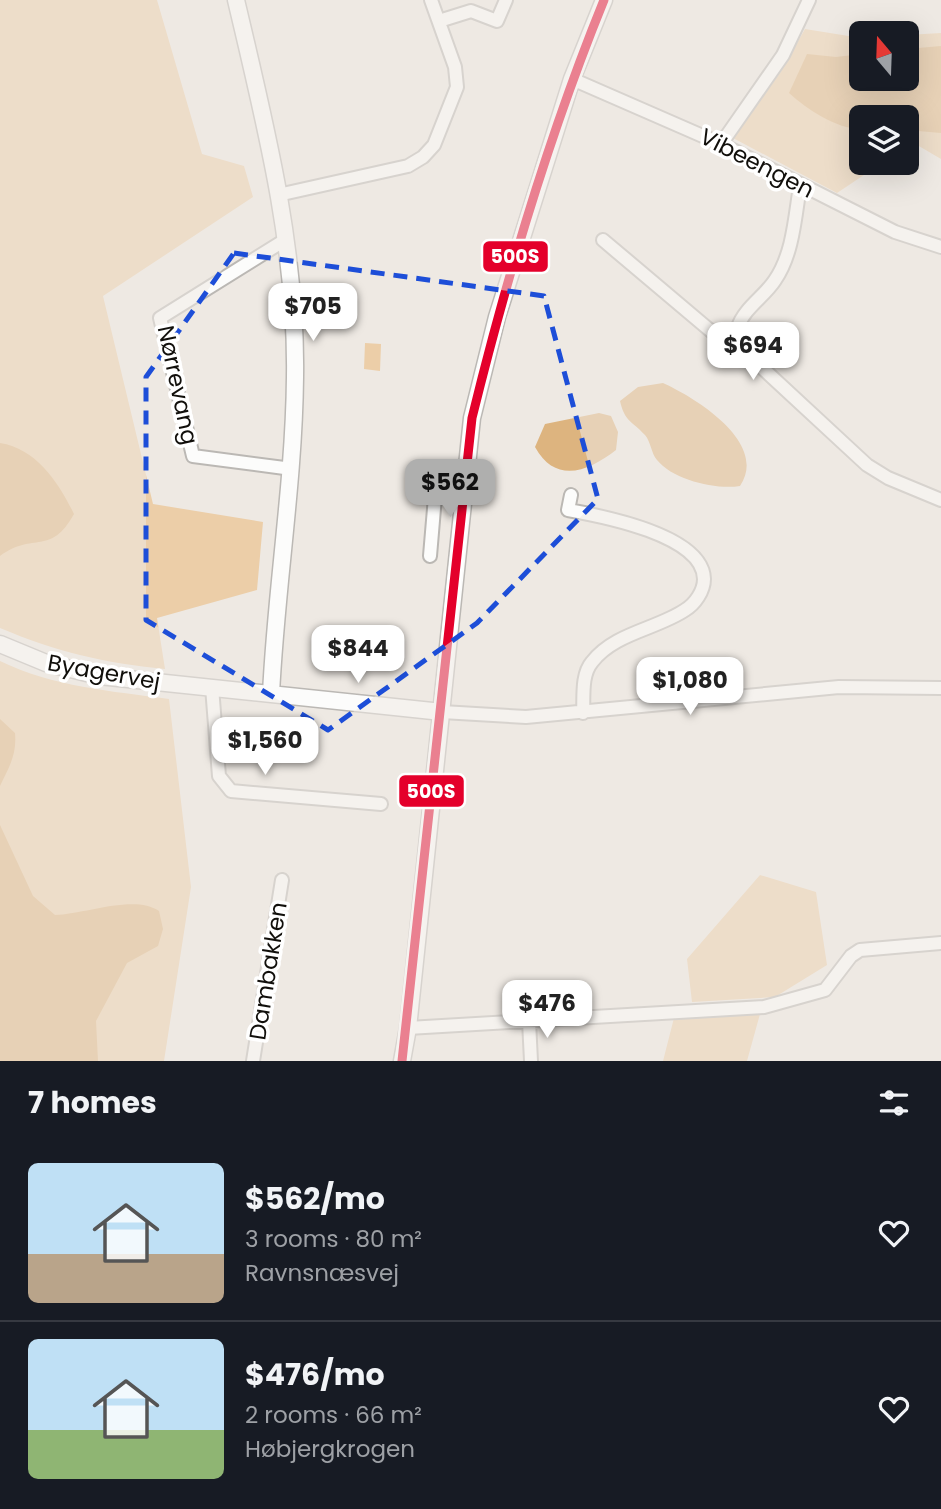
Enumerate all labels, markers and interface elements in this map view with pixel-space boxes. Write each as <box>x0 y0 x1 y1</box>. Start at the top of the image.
north arrow <box>849 21 919 91</box>
map controls <box>849 21 919 175</box>
button: layers <box>849 105 919 175</box>
street label: Vibeengen <box>694 120 820 206</box>
line badge: 500S <box>482 240 549 273</box>
text: 500S <box>491 243 539 270</box>
pin: $705 <box>272 284 354 343</box>
text: $705 <box>284 290 342 322</box>
street label: Nørrevang <box>150 322 206 448</box>
pin: $694 <box>712 322 794 382</box>
text: $694 <box>723 329 783 361</box>
pin: $562 <box>409 460 491 519</box>
text: $562 <box>421 466 479 498</box>
pin: $844 <box>317 626 399 685</box>
text: $844 <box>327 632 389 664</box>
street label: Byagervej <box>45 646 163 698</box>
pin: $1,080 <box>633 658 747 717</box>
text: $1,080 <box>652 664 728 696</box>
pin: $1,560 <box>208 718 322 777</box>
text: $1,560 <box>228 724 302 756</box>
line badge: 500S <box>398 774 465 808</box>
text: 500S <box>407 778 455 805</box>
street label: Dambakken <box>241 900 295 1042</box>
pin: $476 <box>506 981 588 1040</box>
text: $476 <box>518 987 576 1019</box>
text: 7 homes <box>28 1081 157 1124</box>
icon: filters <box>875 1084 913 1122</box>
text: $562/mo <box>245 1177 385 1220</box>
icon: home <box>84 1191 168 1275</box>
icon: heart <box>875 1214 913 1252</box>
text: 3 rooms · 80 m² <box>245 1223 422 1255</box>
text: Ravnsnæsvej <box>245 1257 399 1289</box>
text: $476/mo <box>245 1353 385 1396</box>
icon: home <box>84 1367 168 1451</box>
icon: heart <box>875 1390 913 1428</box>
text: 2 rooms · 66 m² <box>245 1399 422 1431</box>
text: Høbjergkrogen <box>245 1433 415 1465</box>

